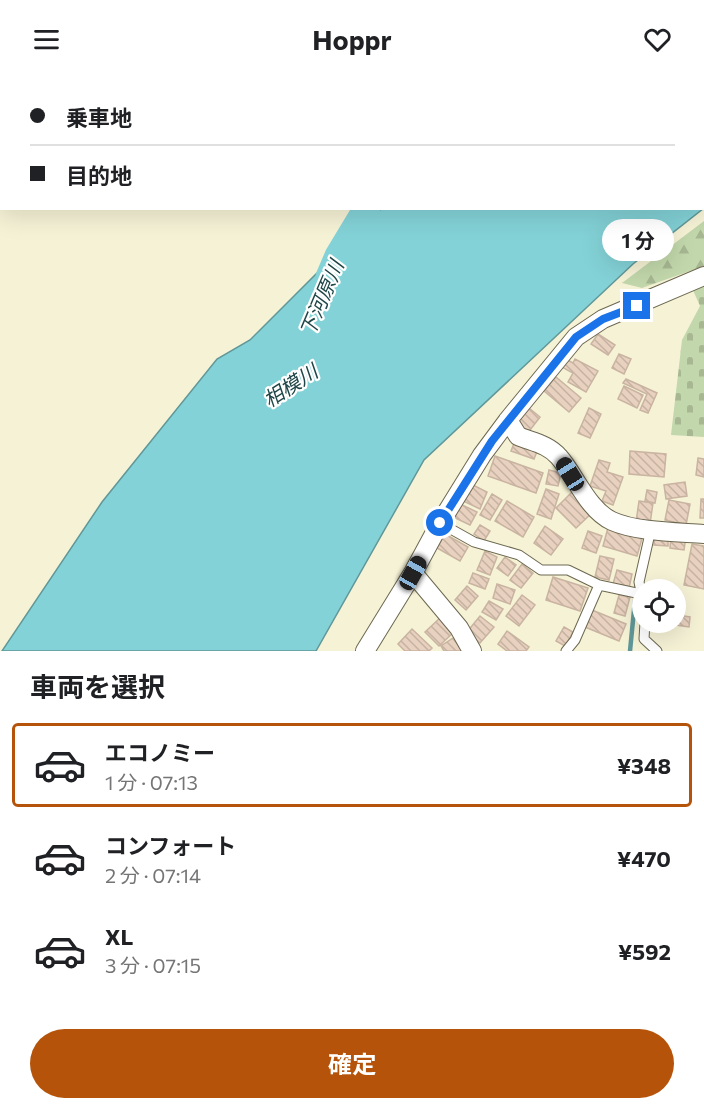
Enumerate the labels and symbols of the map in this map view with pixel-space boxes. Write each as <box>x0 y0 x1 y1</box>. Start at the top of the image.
callout: 1 分 <box>601 219 673 261</box>
water label: 下河原川 <box>294 255 348 340</box>
route end <box>623 292 650 319</box>
water label: 相模川 <box>258 358 323 411</box>
car <box>553 454 587 494</box>
route start <box>426 509 453 536</box>
car <box>396 553 430 593</box>

